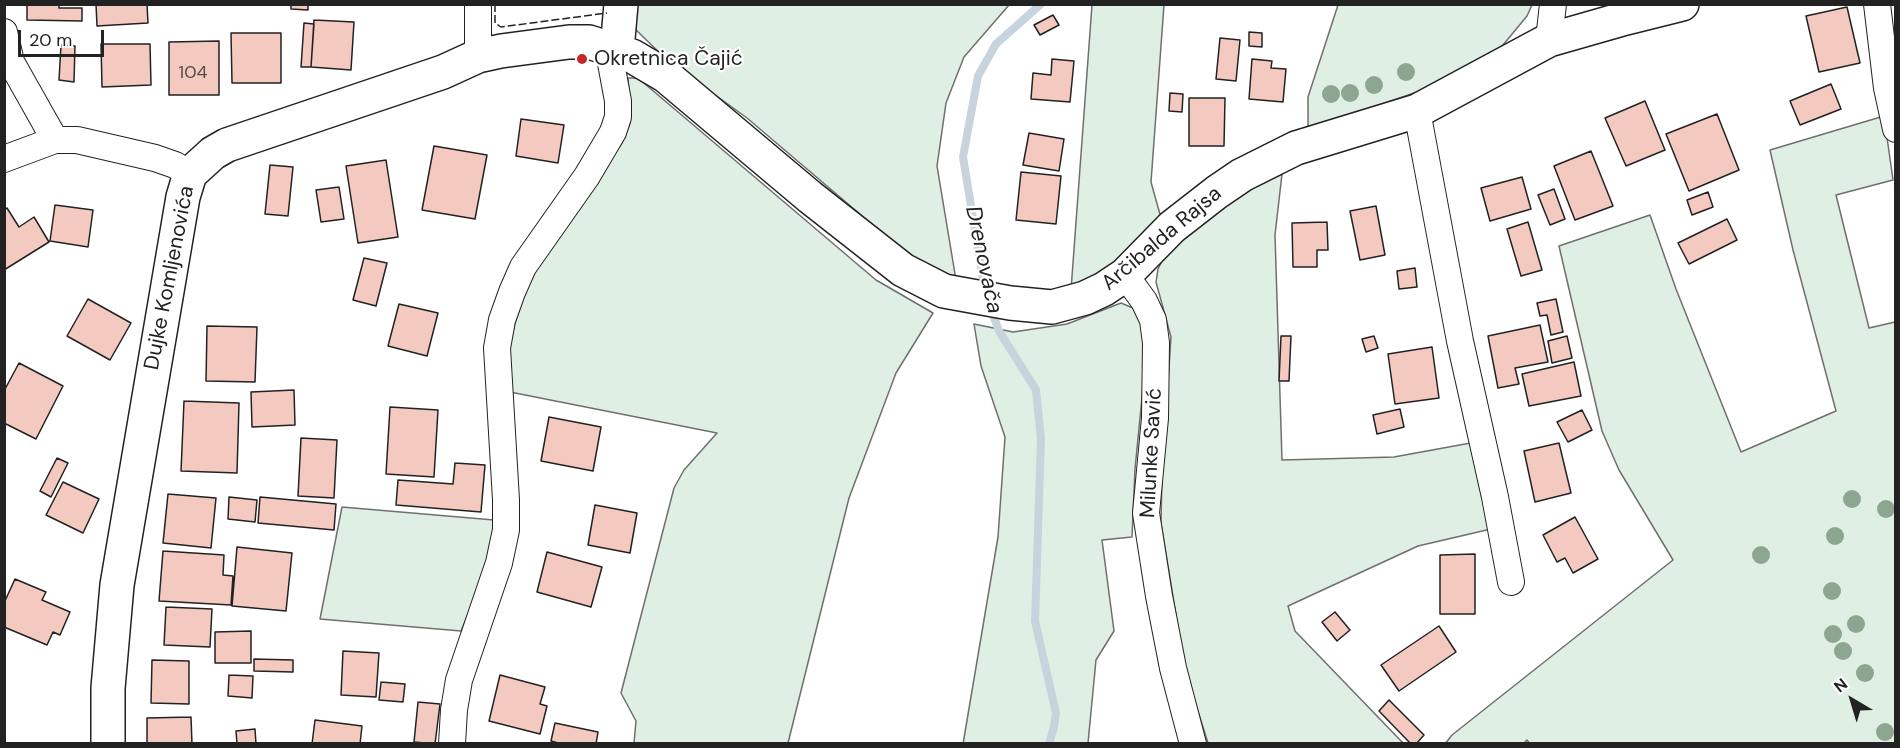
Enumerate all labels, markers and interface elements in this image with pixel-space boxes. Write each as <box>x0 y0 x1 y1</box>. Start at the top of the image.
scale bar <box>21 18 106 56</box>
text: 20 m <box>29 28 72 52</box>
place label: Okretnica Čajić <box>594 46 743 72</box>
marker: Okretnica Čajić <box>575 52 589 66</box>
house number: 104 <box>179 62 207 84</box>
street label: Arčibalda Rajsa <box>1097 182 1227 296</box>
street label: Dujke Komljenovića <box>140 184 200 372</box>
water label: Drenovača <box>959 204 1007 316</box>
street label: Milunke Savić <box>1136 387 1168 519</box>
north arrow <box>1822 670 1882 730</box>
text: N <box>1830 674 1852 697</box>

